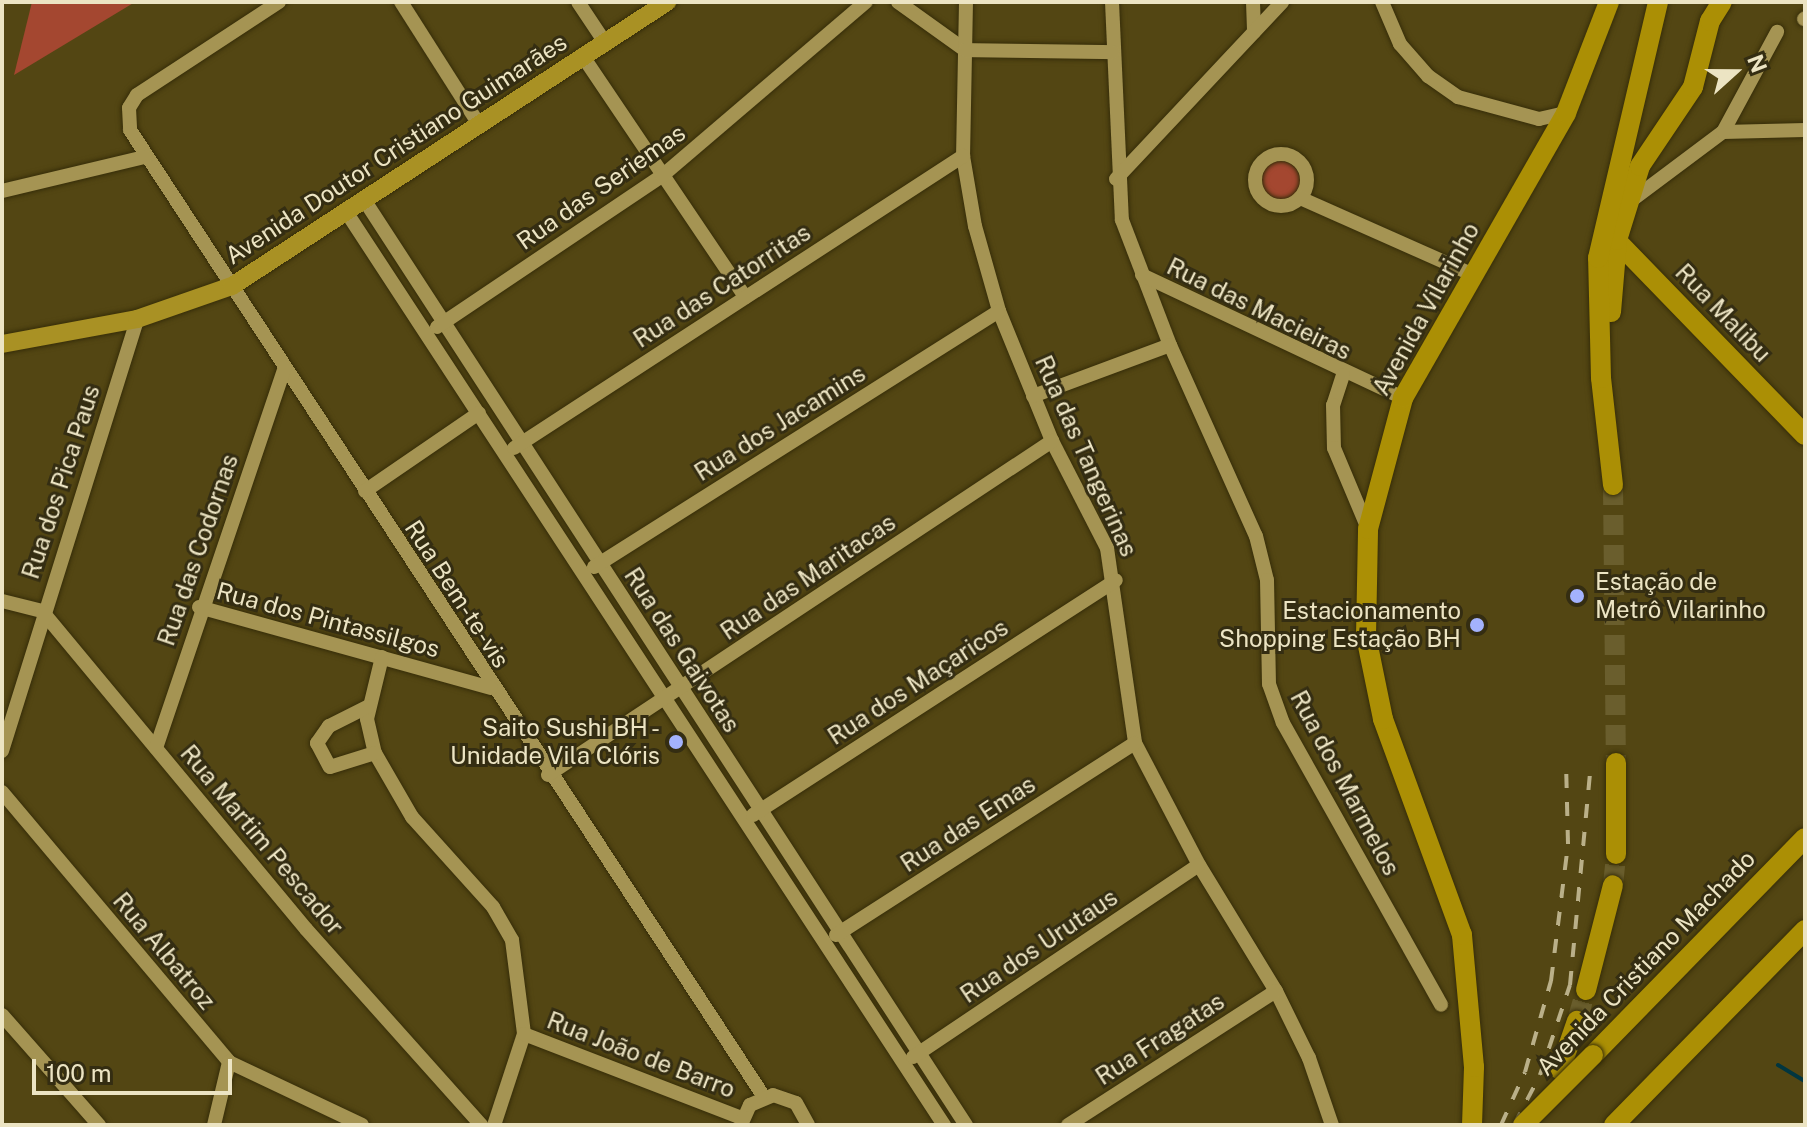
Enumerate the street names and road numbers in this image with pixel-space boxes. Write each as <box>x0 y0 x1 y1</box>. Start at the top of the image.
street label: Avenida Doutor Cristiano Guimarães <box>220 28 572 270</box>
street label: Rua das Seriemas <box>511 118 691 256</box>
street label: Avenida Vilarinho <box>1366 217 1486 401</box>
street label: Rua das Catorritas <box>628 218 816 354</box>
street label: Rua das Macieiras <box>1162 252 1356 366</box>
street label: Rua Malibu <box>1669 258 1777 368</box>
street label: Rua das Tangerinas <box>1029 351 1143 561</box>
street label: Rua dos Jacamins <box>689 359 871 487</box>
street label: Rua dos Pica Paus <box>16 381 106 583</box>
street label: Rua das Codornas <box>152 450 244 650</box>
street label: Rua das Maritacas <box>715 508 901 646</box>
street label: Rua Bem-te-vis <box>399 515 515 673</box>
street label: Rua das Gaivotas <box>618 562 746 738</box>
street label: Rua dos Pintassilgos <box>213 576 443 664</box>
street label: Rua dos Maçaricos <box>822 613 1014 751</box>
street label: Rua dos Marmelos <box>1284 686 1406 880</box>
street label: Rua Martim Pescador <box>174 739 350 941</box>
street label: Rua das Emas <box>895 770 1041 878</box>
street label: Avenida Cristiano Machado <box>1531 844 1761 1082</box>
street label: Rua dos Urutaus <box>955 883 1123 1009</box>
street label: Rua Albatroz <box>107 887 221 1015</box>
street label: Rua Fragatas <box>1090 987 1230 1091</box>
street label: Rua João de Barro <box>543 1006 739 1104</box>

